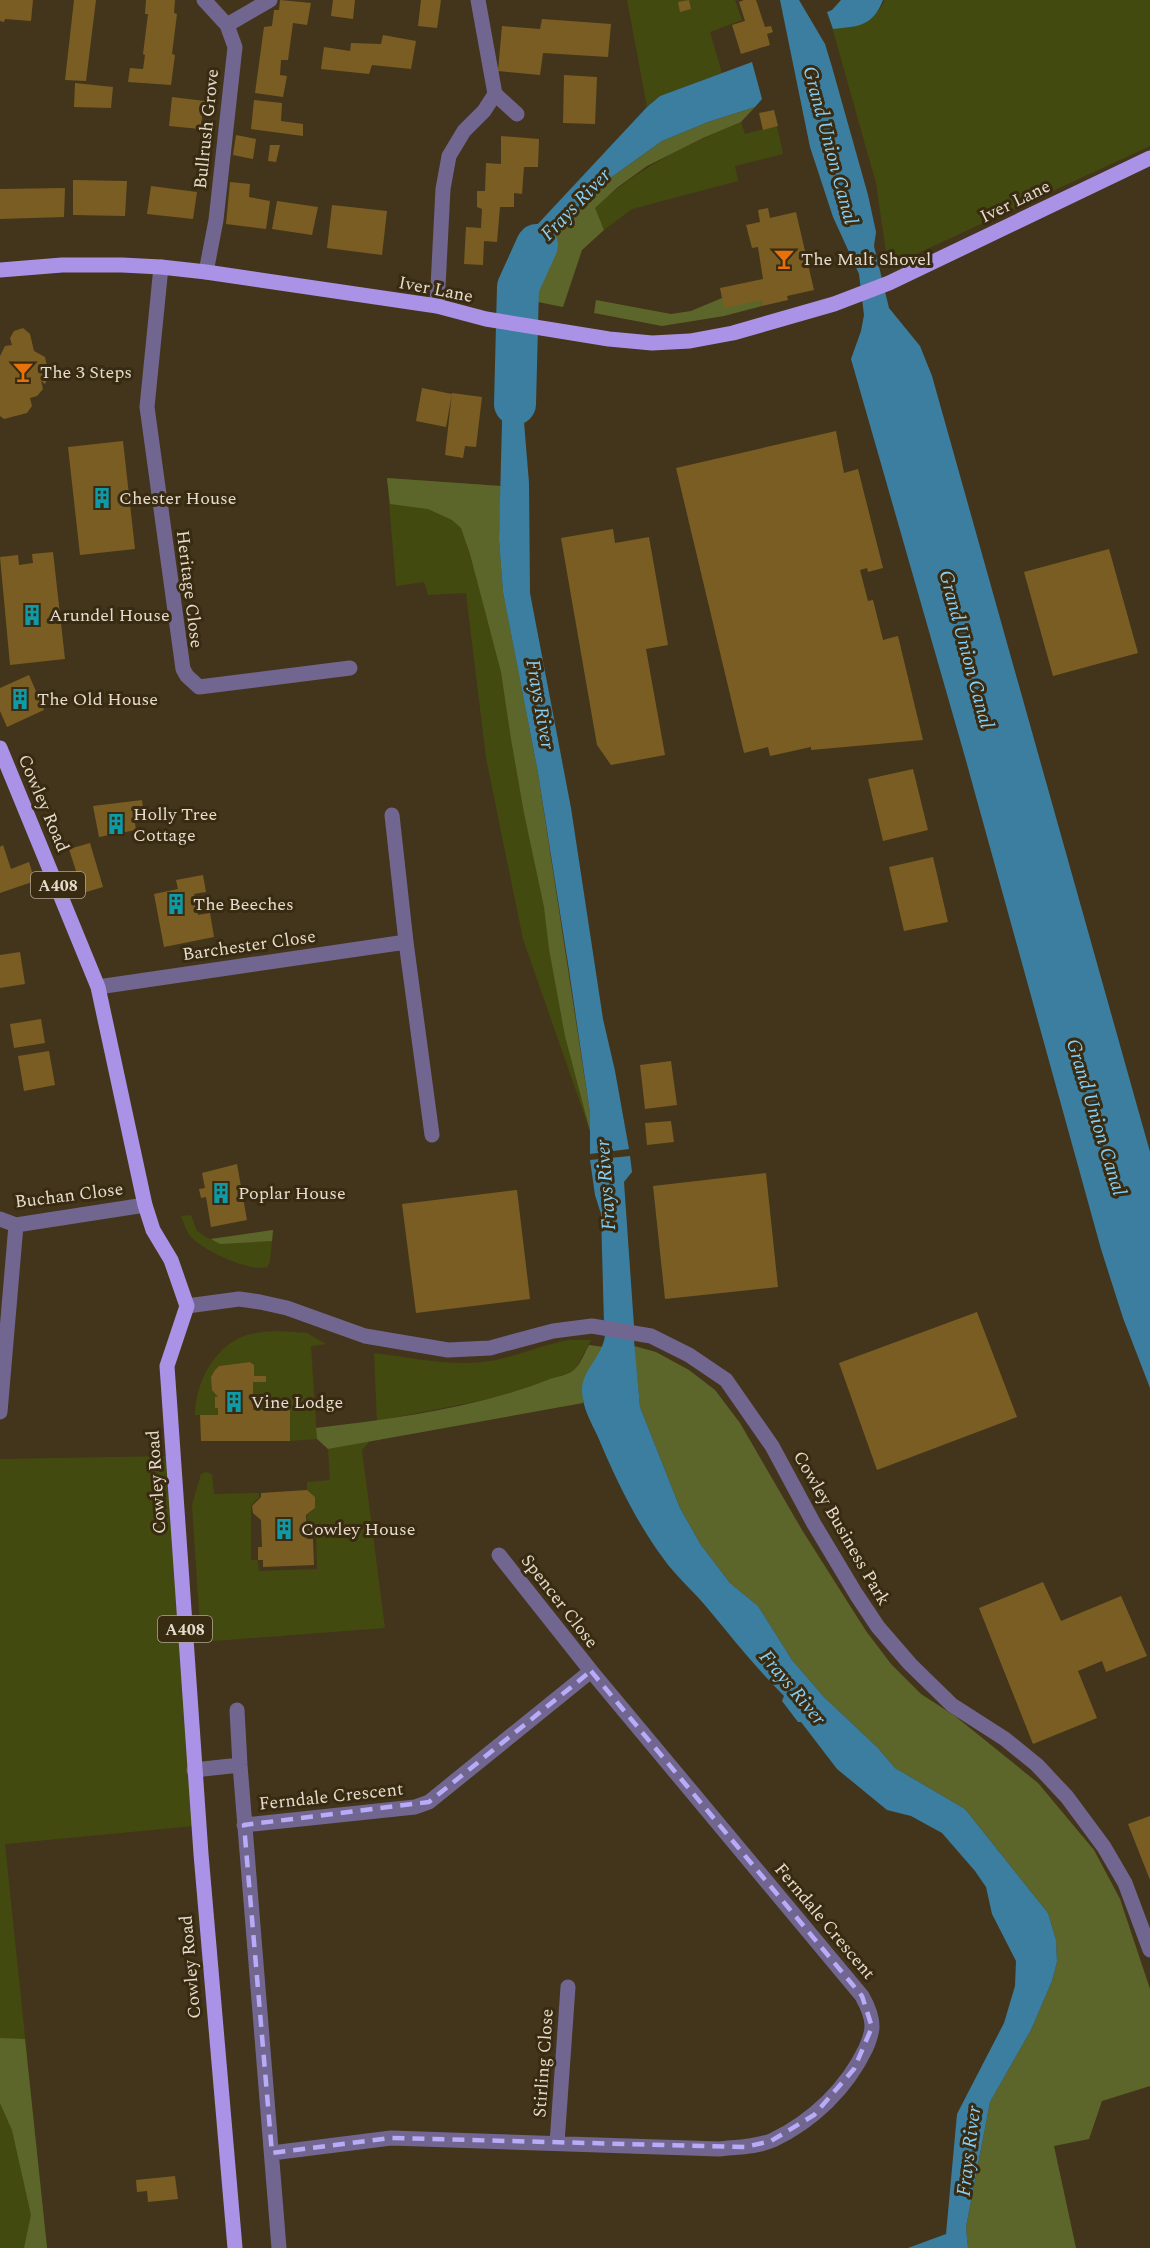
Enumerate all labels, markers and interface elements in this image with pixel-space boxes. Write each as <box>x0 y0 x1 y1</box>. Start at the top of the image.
water label: Grand Union Canal <box>794 63 866 228</box>
street label: Bullrush Grove <box>187 68 226 190</box>
water label: Frays River <box>533 161 619 248</box>
street label: Iver Lane <box>975 173 1055 230</box>
place label: The Malt Shovel <box>801 246 931 273</box>
bar icon: The Malt Shovel <box>772 247 796 271</box>
street label: Iver Lane <box>396 269 475 310</box>
place label: The 3 Steps <box>40 359 132 386</box>
bar icon: The 3 Steps <box>11 360 35 384</box>
place label: Chester House <box>119 485 236 512</box>
building icon: Chester House <box>90 486 114 510</box>
street label: Heritage Close <box>169 529 210 650</box>
water label: Grand Union Canal <box>930 567 1002 732</box>
place label: Arundel House <box>49 602 170 629</box>
building icon: Arundel House <box>20 603 44 627</box>
water label: Frays River <box>517 657 563 753</box>
place label: The Old House <box>37 686 158 713</box>
building icon: The Old House <box>8 687 32 711</box>
street label: Cowley Road <box>11 750 76 856</box>
place label: Holly Tree Cottage <box>133 801 217 849</box>
building icon: Holly Tree Cottage <box>104 812 128 836</box>
road number: A408 <box>31 872 85 898</box>
place label: The Beeches <box>193 891 294 918</box>
building icon: The Beeches <box>164 892 188 916</box>
street label: Barchester Close <box>181 923 318 968</box>
water label: Grand Union Canal <box>1058 1035 1134 1200</box>
water label: Frays River <box>588 1137 624 1231</box>
street label: Buchan Close <box>13 1175 125 1216</box>
place label: Poplar House <box>238 1180 346 1207</box>
building icon: Poplar House <box>209 1181 233 1205</box>
place label: Vine Lodge <box>251 1389 343 1416</box>
building icon: Vine Lodge <box>222 1390 246 1414</box>
street label: Cowley Road <box>139 1429 174 1535</box>
street label: Cowley Business Park <box>786 1446 897 1611</box>
place label: Cowley House <box>301 1516 415 1543</box>
building icon: Cowley House <box>272 1517 296 1541</box>
street label: Spencer Close <box>514 1549 605 1654</box>
road number: A408 <box>158 1616 212 1642</box>
water label: Frays River <box>751 1643 834 1733</box>
street label: Ferndale Crescent <box>258 1775 405 1818</box>
street label: Ferndale Crescent <box>768 1857 882 1986</box>
street label: Cowley Road <box>173 1914 208 2020</box>
street label: Stirling Close <box>526 2008 561 2118</box>
water label: Frays River <box>949 2103 990 2198</box>

